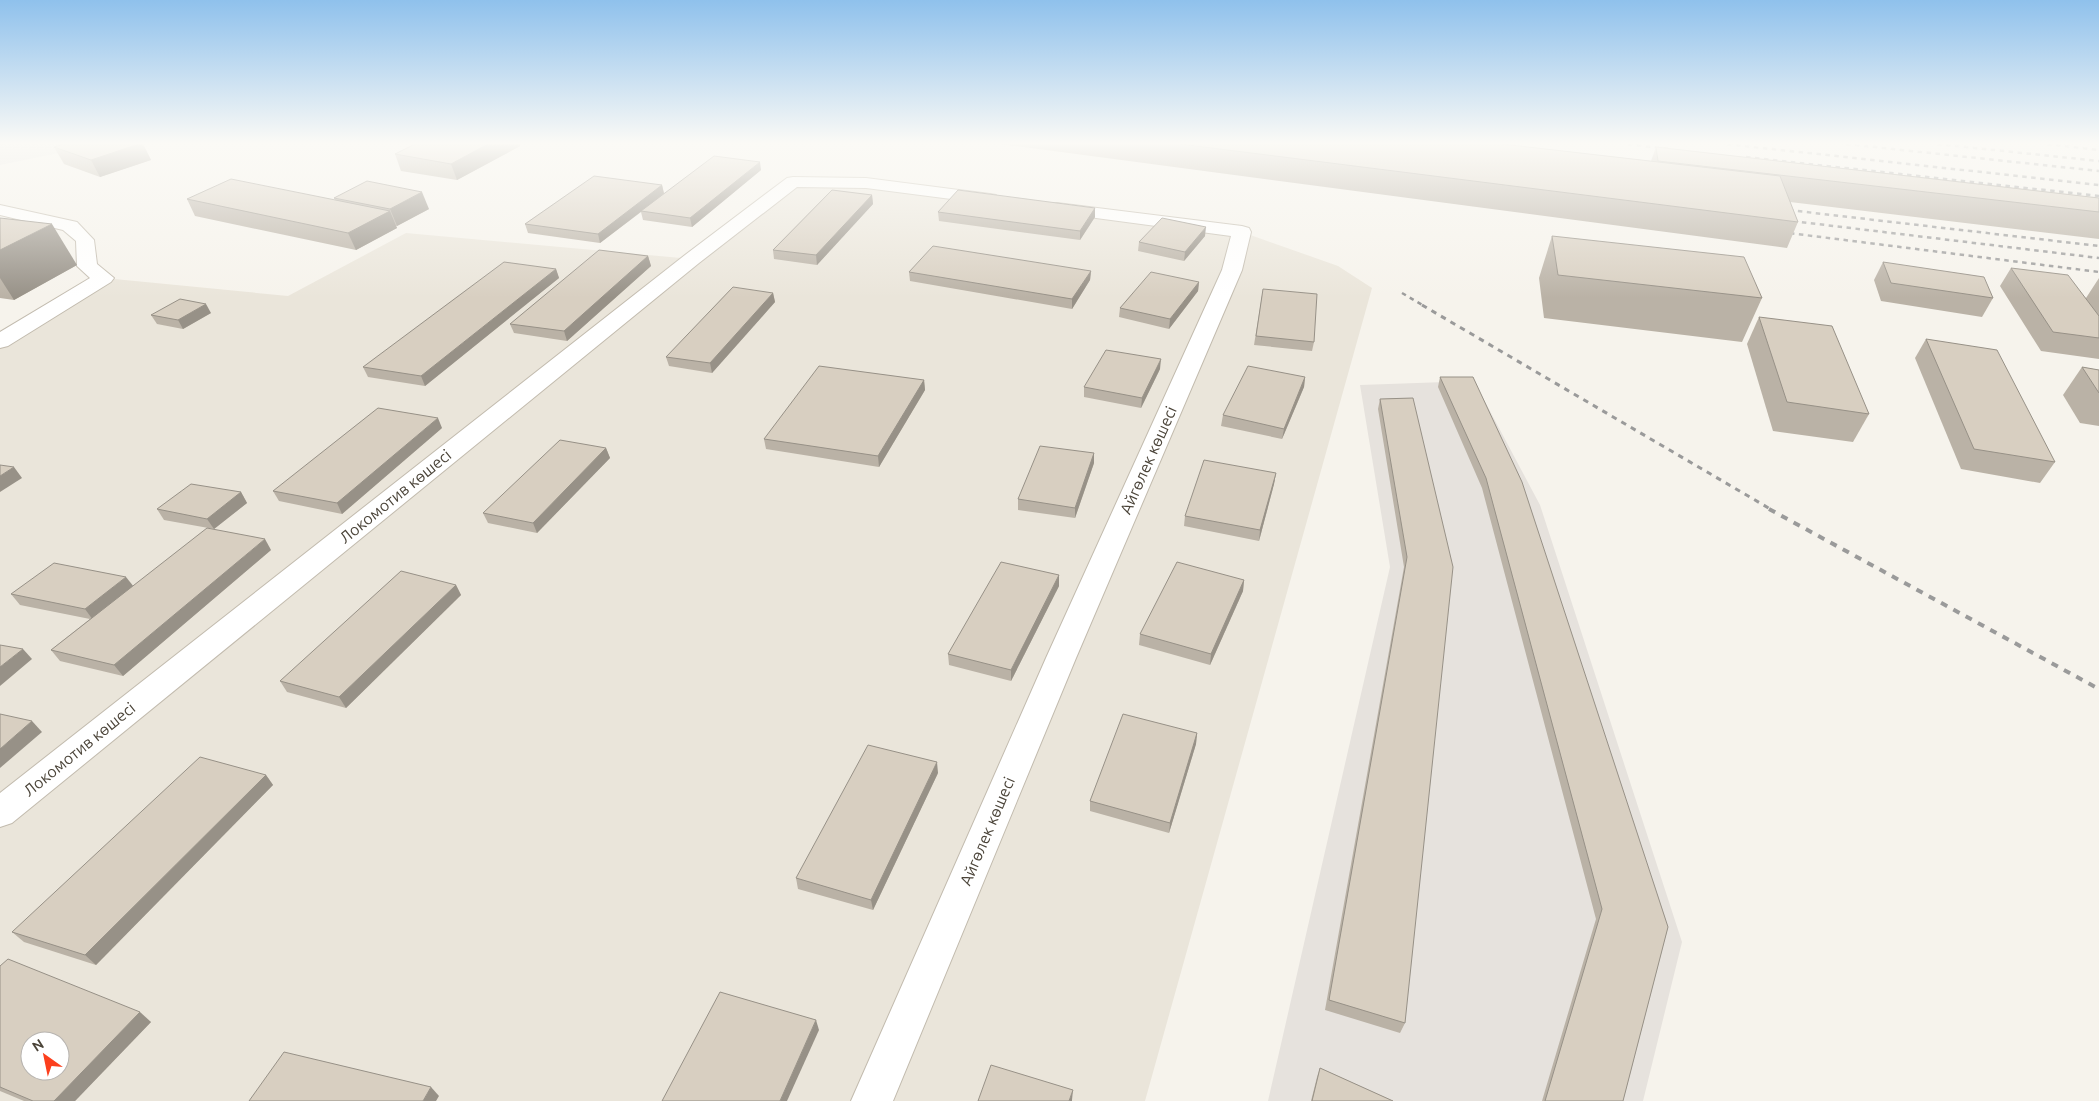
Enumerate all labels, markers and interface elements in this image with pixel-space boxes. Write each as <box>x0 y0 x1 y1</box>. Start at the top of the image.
street label: Айгөлек көшесі <box>1116 403 1180 517</box>
street label: Локомотив көшесі <box>336 446 454 546</box>
street label: Локомотив көшесі <box>20 699 138 799</box>
street label: Айгөлек көшесі <box>956 774 1018 888</box>
north arrow <box>20 1031 70 1081</box>
text: N <box>29 1036 47 1055</box>

